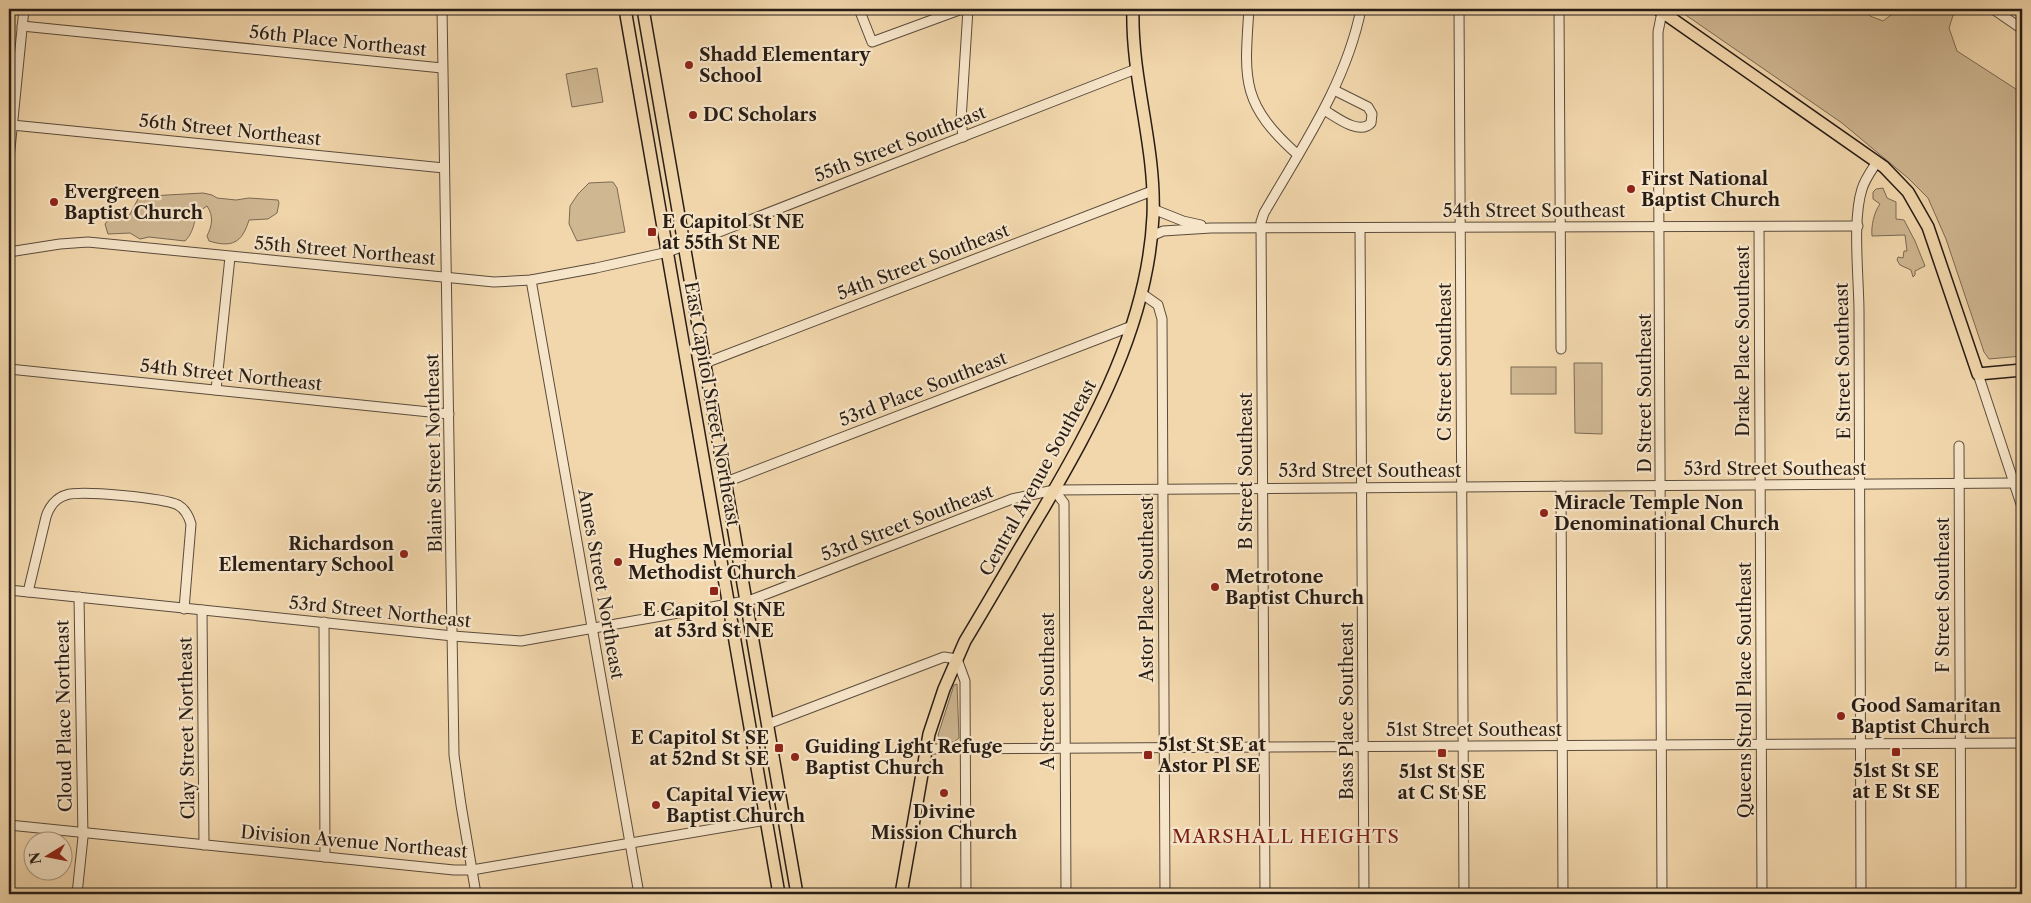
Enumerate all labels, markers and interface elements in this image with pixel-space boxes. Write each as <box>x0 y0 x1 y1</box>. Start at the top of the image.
street label: 56th Place Northeast <box>248 21 428 61</box>
place label: Shadd Elementary School <box>699 44 871 87</box>
marker: Shadd Elementary School <box>683 59 695 71</box>
street label: 55th Street Southeast <box>811 101 989 187</box>
place label: DC Scholars <box>703 104 817 126</box>
marker: DC Scholars <box>687 109 699 121</box>
street label: 56th Street Northeast <box>138 110 323 151</box>
place label: First National Baptist Church <box>1641 168 1781 211</box>
place label: Evergreen Baptist Church <box>64 181 204 224</box>
marker: First National Baptist Church <box>1625 183 1637 195</box>
marker: Evergreen Baptist Church <box>48 196 60 208</box>
street label: 54th Street Southeast <box>1443 200 1626 222</box>
place label: E Capitol St NE at 55th St NE <box>662 211 804 254</box>
street label: 54th Street Southeast <box>834 219 1013 305</box>
marker: E Capitol St NE at 55th St NE <box>646 226 658 238</box>
street label: 55th Street Northeast <box>253 232 437 270</box>
street label: Drake Place Southeast <box>1732 245 1754 437</box>
street label: East Capitol Street Northeast <box>680 280 745 529</box>
street label: C Street Southeast <box>1434 282 1456 441</box>
street label: E Street Southeast <box>1831 282 1855 440</box>
street label: D Street Southeast <box>1634 313 1656 473</box>
street label: 53rd Place Southeast <box>836 347 1011 431</box>
street label: Blaine Street Northeast <box>421 353 447 553</box>
street label: 54th Street Northeast <box>139 355 324 396</box>
street label: Central Avenue Southeast <box>975 375 1101 580</box>
street label: B Street Southeast <box>1235 392 1257 550</box>
street label: 53rd Street Southeast <box>1684 458 1867 480</box>
street label: 53rd Street Southeast <box>1279 460 1462 482</box>
street label: 53rd Street Southeast <box>818 480 997 566</box>
street label: Ames Street Northeast <box>573 486 629 682</box>
place label: Miracle Temple Non Denominational Church <box>1554 492 1780 535</box>
street label: Astor Place Southeast <box>1136 495 1158 683</box>
marker: Miracle Temple Non Denominational Church <box>1538 507 1550 519</box>
street label: F Street Southeast <box>1932 516 1954 673</box>
place label: Richardson Elementary School <box>218 533 395 576</box>
place label: Hughes Memorial Methodist Church <box>628 541 797 584</box>
marker: Richardson Elementary School <box>398 548 410 560</box>
marker: Hughes Memorial Methodist Church <box>612 556 624 568</box>
street label: Queens Stroll Place Southeast <box>1734 561 1756 818</box>
place label: Metrotone Baptist Church <box>1225 566 1365 609</box>
marker: Metrotone Baptist Church <box>1209 581 1221 593</box>
marker: E Capitol St NE at 53rd St NE <box>708 585 720 597</box>
street label: 53rd Street Northeast <box>288 591 473 633</box>
place label: E Capitol St NE at 53rd St NE <box>643 599 785 642</box>
street label: A Street Southeast <box>1037 612 1059 771</box>
street label: Cloud Place Northeast <box>51 619 77 812</box>
street label: Bass Place Southeast <box>1336 621 1358 800</box>
street label: Clay Street Northeast <box>174 636 200 820</box>
place label: Good Samaritan Baptist Church <box>1851 695 2002 738</box>
marker: Good Samaritan Baptist Church <box>1835 710 1847 722</box>
street label: 51st Street Southeast <box>1386 719 1563 741</box>
place label: E Capitol St SE at 52nd St SE <box>631 727 769 770</box>
place label: 51st St SE at Astor Pl SE <box>1157 734 1267 777</box>
place label: Guiding Light Refuge Baptist Church <box>805 736 1003 779</box>
marker: E Capitol St SE at 52nd St SE <box>773 742 785 754</box>
marker: 51st St SE at E St SE <box>1890 746 1902 758</box>
marker: 51st St SE at C St SE <box>1436 747 1448 759</box>
marker: 51st St SE at Astor Pl SE <box>1142 749 1154 761</box>
marker: Guiding Light Refuge Baptist Church <box>789 751 801 763</box>
place label: 51st St SE at E St SE <box>1852 760 1940 803</box>
place label: 51st St SE at C St SE <box>1398 761 1486 804</box>
place label: Capital View Baptist Church <box>666 784 806 827</box>
marker: Divine Mission Church <box>938 787 950 799</box>
marker: Capital View Baptist Church <box>650 799 662 811</box>
place label: Divine Mission Church <box>871 801 1018 844</box>
street label: Division Avenue Northeast <box>240 821 469 863</box>
district label: MARSHALL HEIGHTS <box>1172 825 1400 848</box>
north arrow <box>22 830 72 880</box>
text: N <box>25 851 45 866</box>

